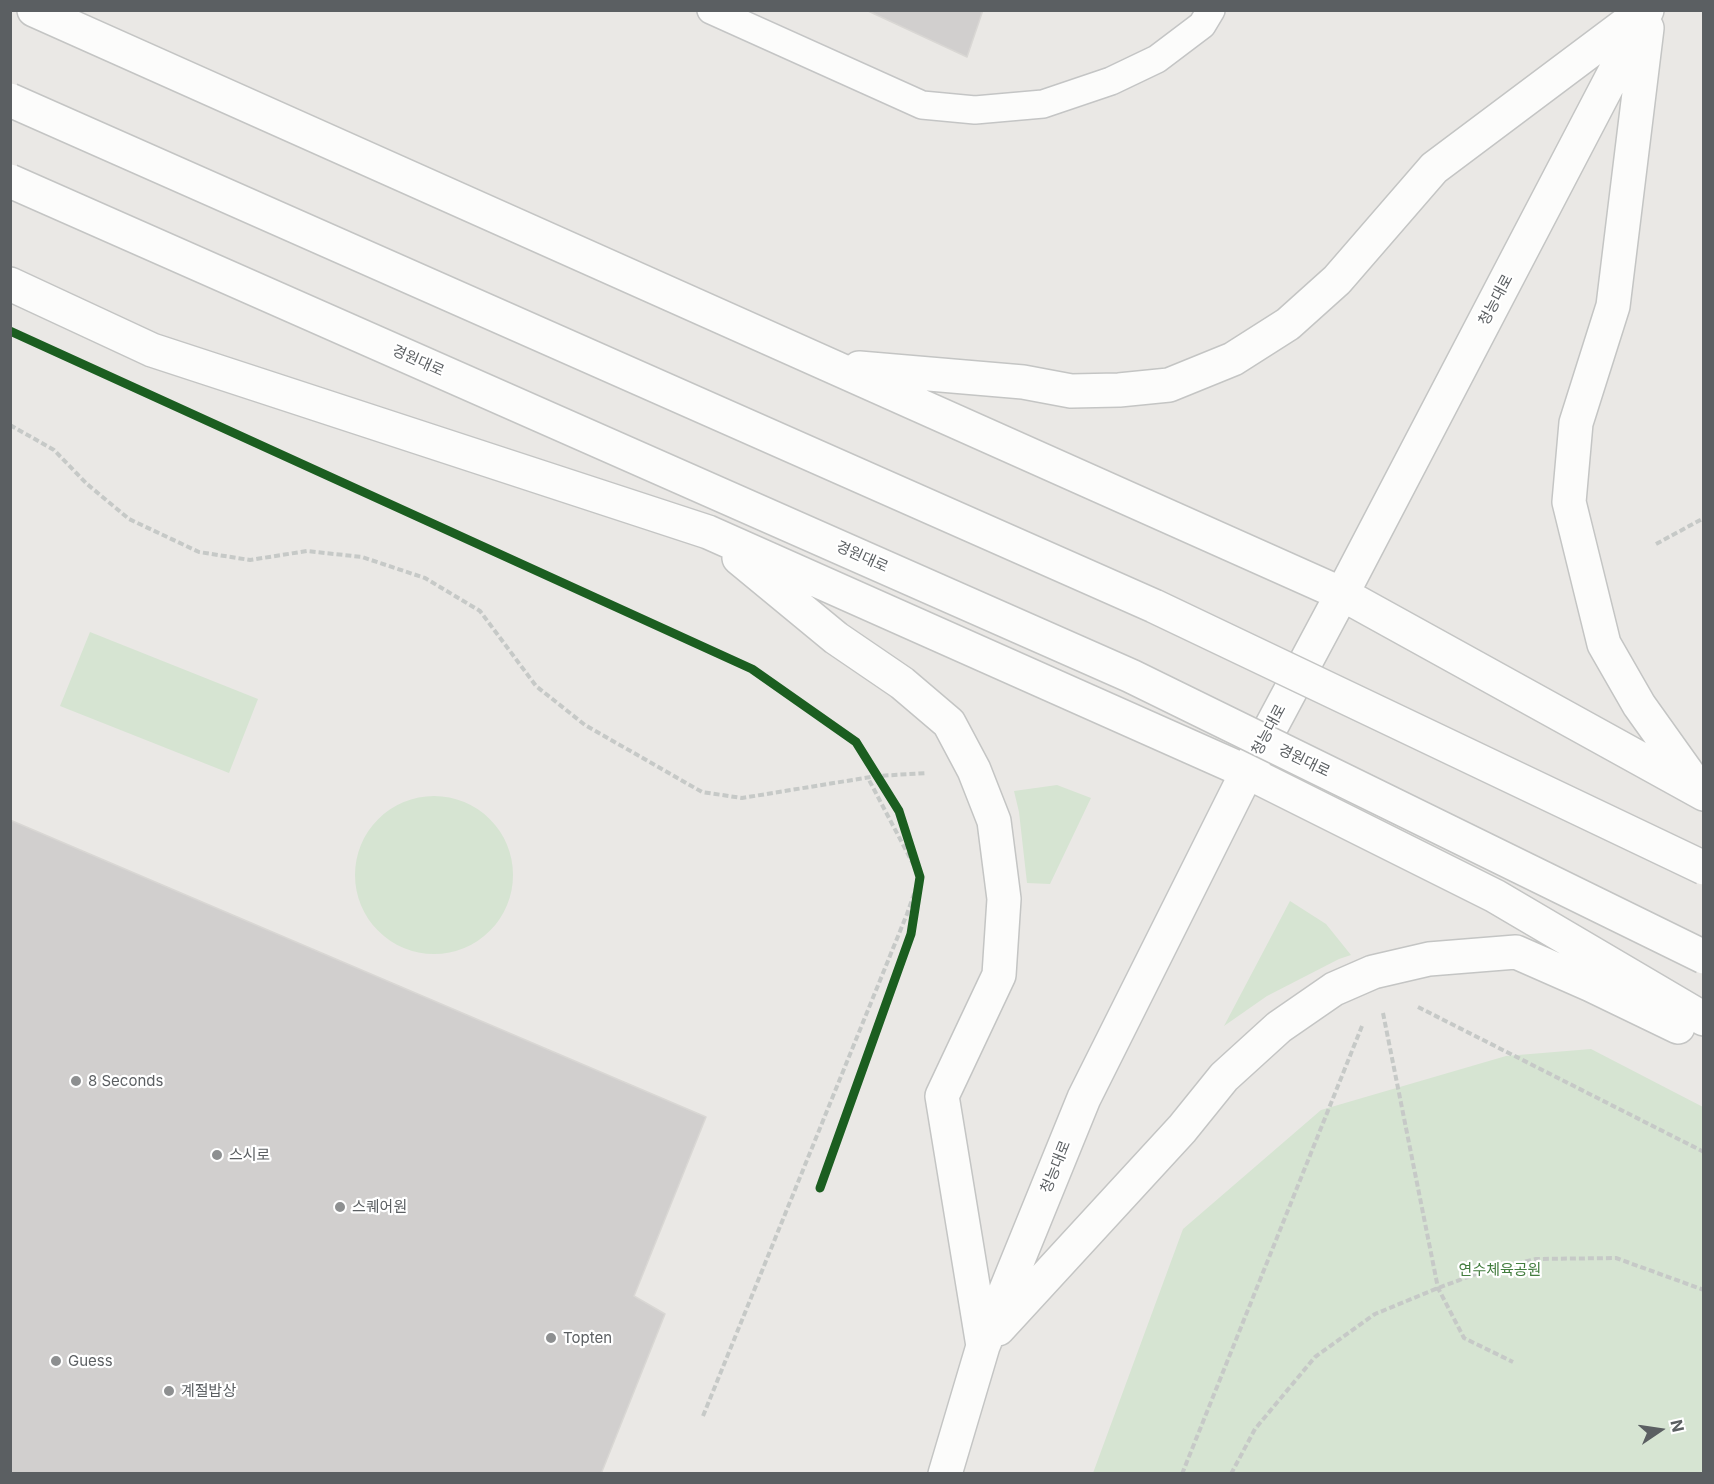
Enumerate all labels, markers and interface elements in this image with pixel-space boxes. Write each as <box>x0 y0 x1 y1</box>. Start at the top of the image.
street label: 청능대로 <box>1475 271 1517 329</box>
street label: 경원대로 <box>389 342 447 380</box>
street label: 경원대로 <box>833 538 891 576</box>
street label: 청능대로 <box>1248 701 1290 759</box>
street label: 경원대로 <box>1275 741 1333 781</box>
place label: 8 Seconds <box>88 1072 163 1090</box>
marker: 8 Seconds <box>69 1074 83 1088</box>
street label: 청능대로 <box>1037 1138 1075 1196</box>
place label: 스시로 <box>229 1146 270 1164</box>
marker: 스시로 <box>210 1148 224 1162</box>
place label: 스퀘어원 <box>352 1198 407 1216</box>
marker: 스퀘어원 <box>333 1200 347 1214</box>
park label: 연수체육공원 <box>1459 1261 1541 1279</box>
place label: Topten <box>563 1329 612 1347</box>
marker: Topten <box>544 1331 558 1345</box>
place label: Guess <box>68 1352 113 1370</box>
marker: Guess <box>49 1354 63 1368</box>
place label: 계절밥상 <box>181 1382 236 1400</box>
marker: 계절밥상 <box>162 1384 176 1398</box>
north arrow <box>1630 1400 1690 1460</box>
text: N <box>1666 1418 1689 1434</box>

